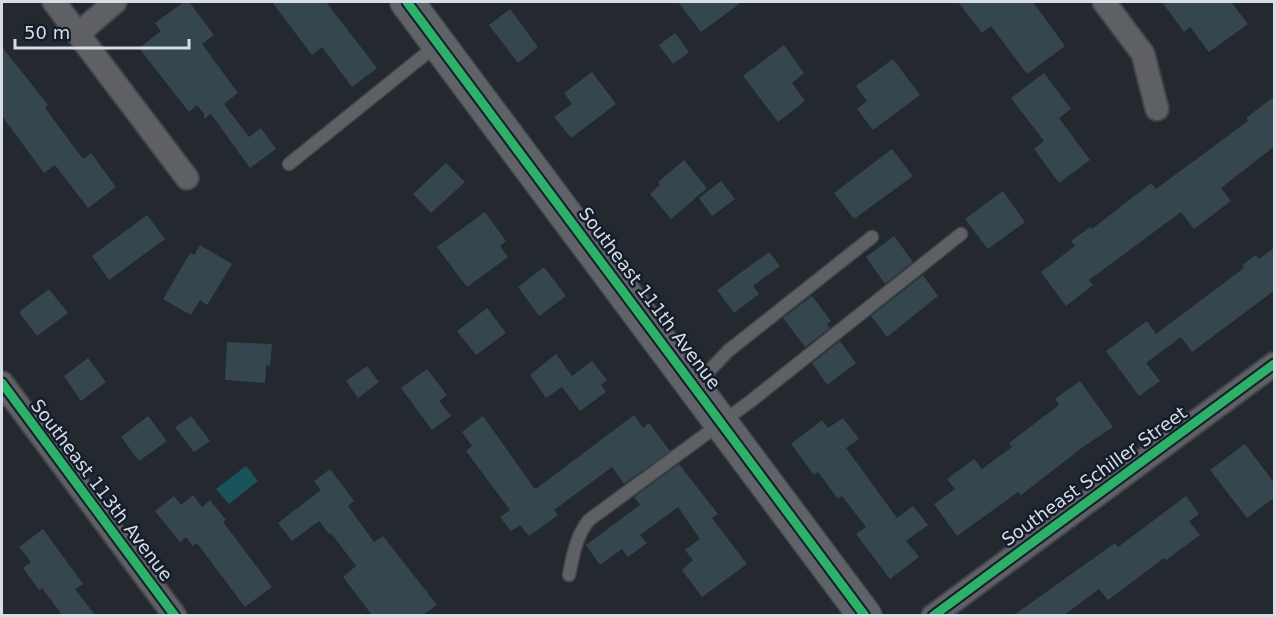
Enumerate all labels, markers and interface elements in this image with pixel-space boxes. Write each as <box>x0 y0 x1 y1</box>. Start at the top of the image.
scale bar <box>15 12 189 50</box>
text: 50 m <box>24 22 70 43</box>
street label: Southeast 111th Avenue <box>575 203 725 393</box>
street label: Southeast 113th Avenue <box>27 395 177 585</box>
street label: Southeast Schiller Street <box>998 402 1190 550</box>

